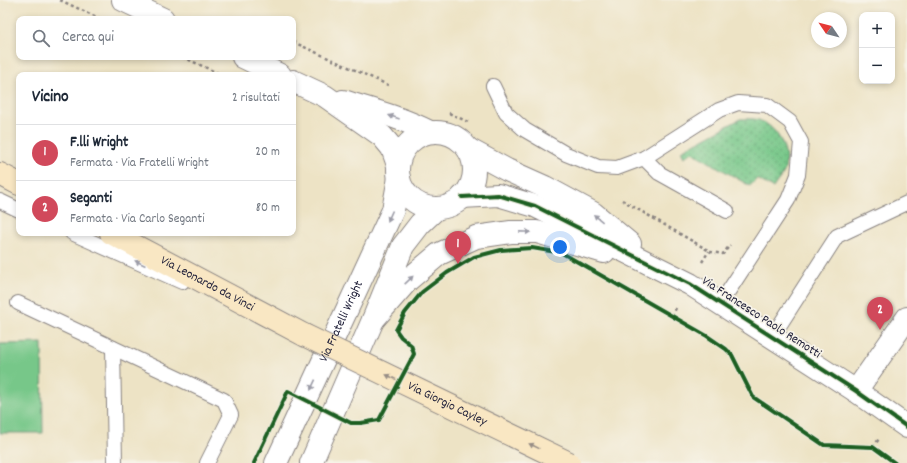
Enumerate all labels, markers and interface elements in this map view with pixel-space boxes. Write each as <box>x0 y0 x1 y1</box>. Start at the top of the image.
north arrow <box>811 12 847 48</box>
map controls <box>859 12 895 84</box>
button: + <box>859 12 895 48</box>
search box <box>16 16 296 60</box>
icon: search <box>30 27 52 49</box>
text: Cerca qui <box>62 27 114 49</box>
button: − <box>859 48 895 84</box>
text: Vicino <box>32 86 69 110</box>
text: 2 risultati <box>232 89 280 108</box>
one-way arrow <box>388 113 400 119</box>
text: F.lli Wright <box>70 132 128 154</box>
text: 1 <box>44 143 46 162</box>
text: 20 m <box>255 143 280 162</box>
text: Fermata · Via Fratelli Wright <box>70 154 209 173</box>
text: Seganti <box>70 188 112 210</box>
text: 2 <box>42 199 48 218</box>
text: 80 m <box>256 199 280 218</box>
text: Fermata · Via Carlo Seganti <box>70 210 205 229</box>
one-way arrow <box>387 210 394 222</box>
one-way arrow <box>592 213 603 222</box>
one-way arrow <box>519 229 532 235</box>
pin: 1 <box>445 231 471 264</box>
your location <box>550 237 570 257</box>
street label: Via Leonardo da Vinci <box>157 251 258 317</box>
one-way arrow <box>134 260 145 266</box>
street label: Via Francesco Paolo Remotti <box>697 272 825 364</box>
one-way arrow <box>404 275 414 285</box>
street label: Via Fratelli Wright <box>314 277 369 365</box>
pin: 2 <box>867 297 893 330</box>
one-way arrow <box>386 374 397 380</box>
street label: Via Giorgio Cayley <box>404 377 491 432</box>
one-way arrow <box>310 379 316 391</box>
one-way arrow <box>528 443 539 449</box>

